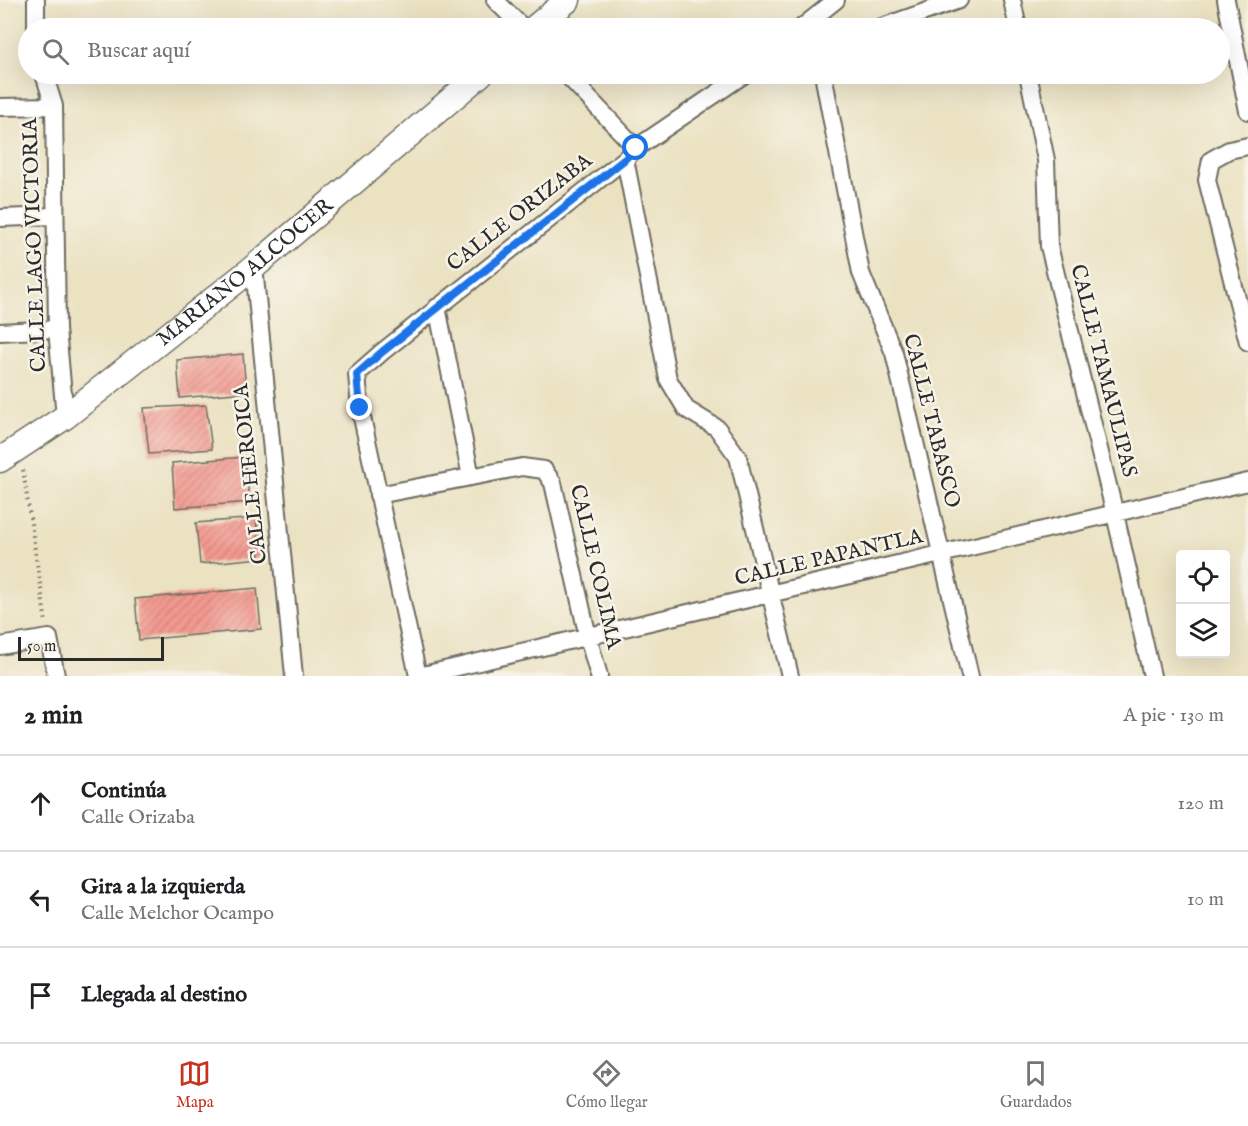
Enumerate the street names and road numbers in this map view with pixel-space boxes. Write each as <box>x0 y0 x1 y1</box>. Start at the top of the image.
street label: CALLE LAGO VICTORIA <box>17 116 53 373</box>
street label: CALLE ORIZABA <box>442 147 599 278</box>
street label: MARIANO ALCOCER <box>151 191 340 352</box>
street label: CALLE TAMAULIPAS <box>1063 262 1143 480</box>
street label: CALLE TABASCO <box>896 331 966 511</box>
street label: CALLE HEROICA <box>228 382 274 566</box>
street label: CALLE COLIMA <box>563 482 627 653</box>
street label: CALLE PAPANTLA <box>732 523 926 593</box>

